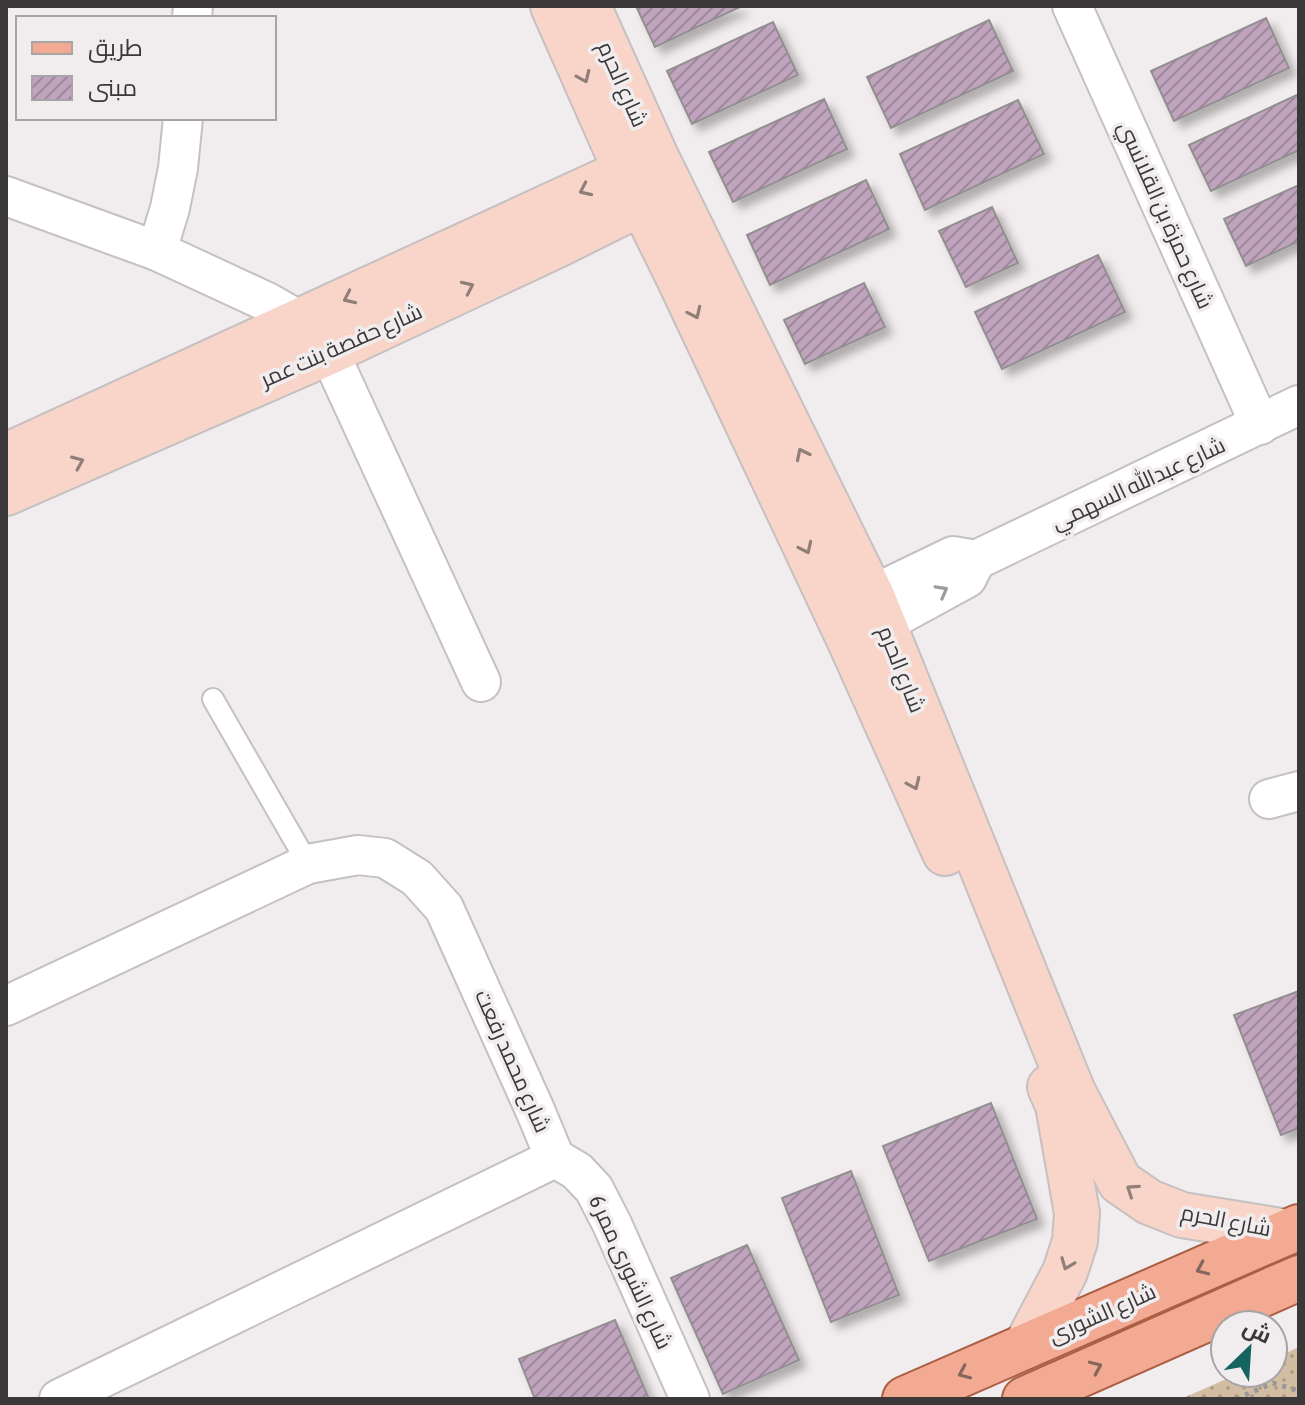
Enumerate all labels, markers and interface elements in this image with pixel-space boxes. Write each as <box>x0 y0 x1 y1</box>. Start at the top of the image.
legend <box>16 16 276 120</box>
text: طريق <box>88 34 143 63</box>
street label: شارع الحرم <box>590 37 653 132</box>
one-way arrow <box>575 69 591 84</box>
text: مبنى <box>88 74 137 102</box>
street label: شارع حمزة بن القلانسي <box>1109 117 1219 314</box>
one-way arrow <box>579 180 594 196</box>
one-way arrow <box>460 281 475 297</box>
one-way arrow <box>343 288 357 304</box>
street label: شارع حفصة بنت عمر <box>254 298 427 395</box>
one-way arrow <box>685 304 701 319</box>
street label: شارع عبدالله السهمي <box>1047 430 1231 538</box>
one-way arrow <box>796 447 812 462</box>
one-way arrow <box>69 455 84 471</box>
one-way arrow <box>796 540 812 554</box>
one-way arrow <box>933 586 948 601</box>
street label: شارع الحرم <box>870 622 931 717</box>
one-way arrow <box>904 776 920 790</box>
street label: شارع محمد رفعت <box>468 985 556 1137</box>
one-way arrow <box>1126 1185 1141 1200</box>
street label: شارع الشورى ممر 6 <box>582 1191 678 1354</box>
street label: شارع الحرم <box>1178 1199 1273 1244</box>
one-way arrow <box>1060 1256 1077 1270</box>
one-way arrow <box>1196 1259 1210 1275</box>
street label: شارع الشورى <box>1044 1278 1161 1350</box>
north arrow <box>1209 1309 1289 1389</box>
text: ش <box>1239 1313 1276 1350</box>
one-way arrow <box>1088 1361 1102 1377</box>
one-way arrow <box>957 1364 972 1380</box>

